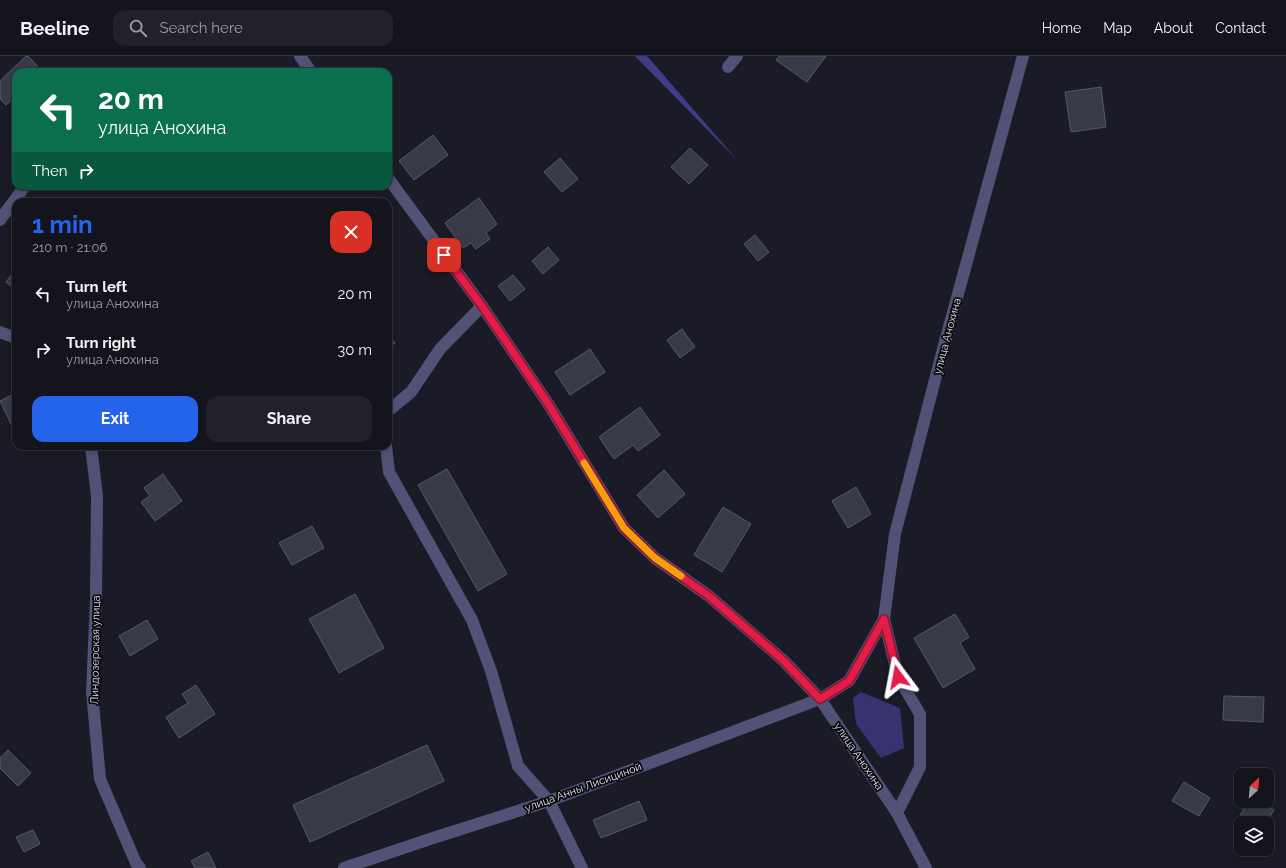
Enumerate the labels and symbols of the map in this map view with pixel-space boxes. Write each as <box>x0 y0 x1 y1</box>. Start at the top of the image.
pin <box>427 238 461 272</box>
street label: улица Анохина <box>931 297 964 376</box>
street label: Линдозерская улица <box>88 595 103 705</box>
position arrow <box>877 656 919 698</box>
street label: улица Анохина <box>831 720 886 792</box>
street label: улица Анны Лисициной <box>523 760 643 815</box>
north arrow <box>1234 768 1274 808</box>

